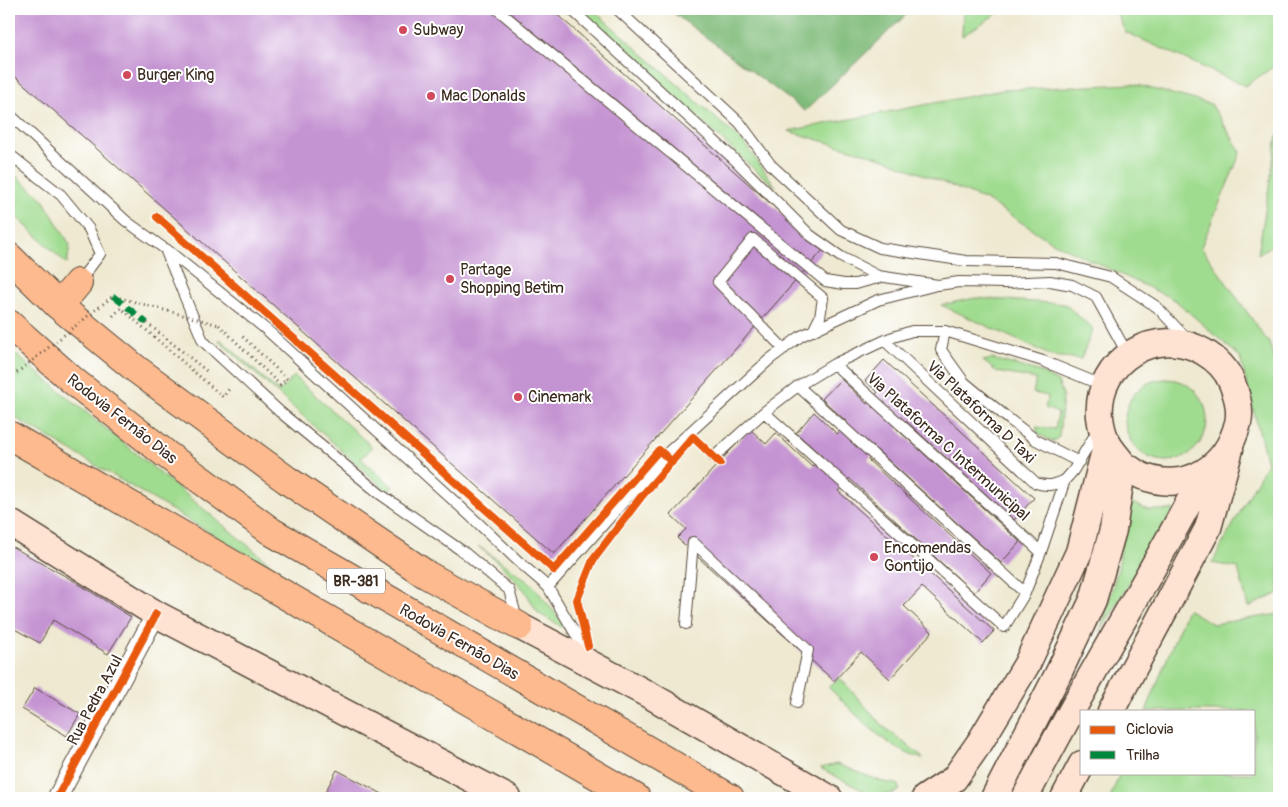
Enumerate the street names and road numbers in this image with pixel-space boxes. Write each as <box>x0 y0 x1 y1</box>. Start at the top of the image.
street label: Via Plataforma D Taxi <box>922 356 1040 468</box>
street label: Via Plataforma C Intermunicipal <box>862 368 1034 526</box>
street label: Rodovia Fernão Dias <box>63 370 181 468</box>
road number: BR-381 <box>327 568 385 594</box>
street label: Rodovia Fernão Dias <box>396 600 522 684</box>
street label: Rua Pedra Azul <box>63 651 127 749</box>

